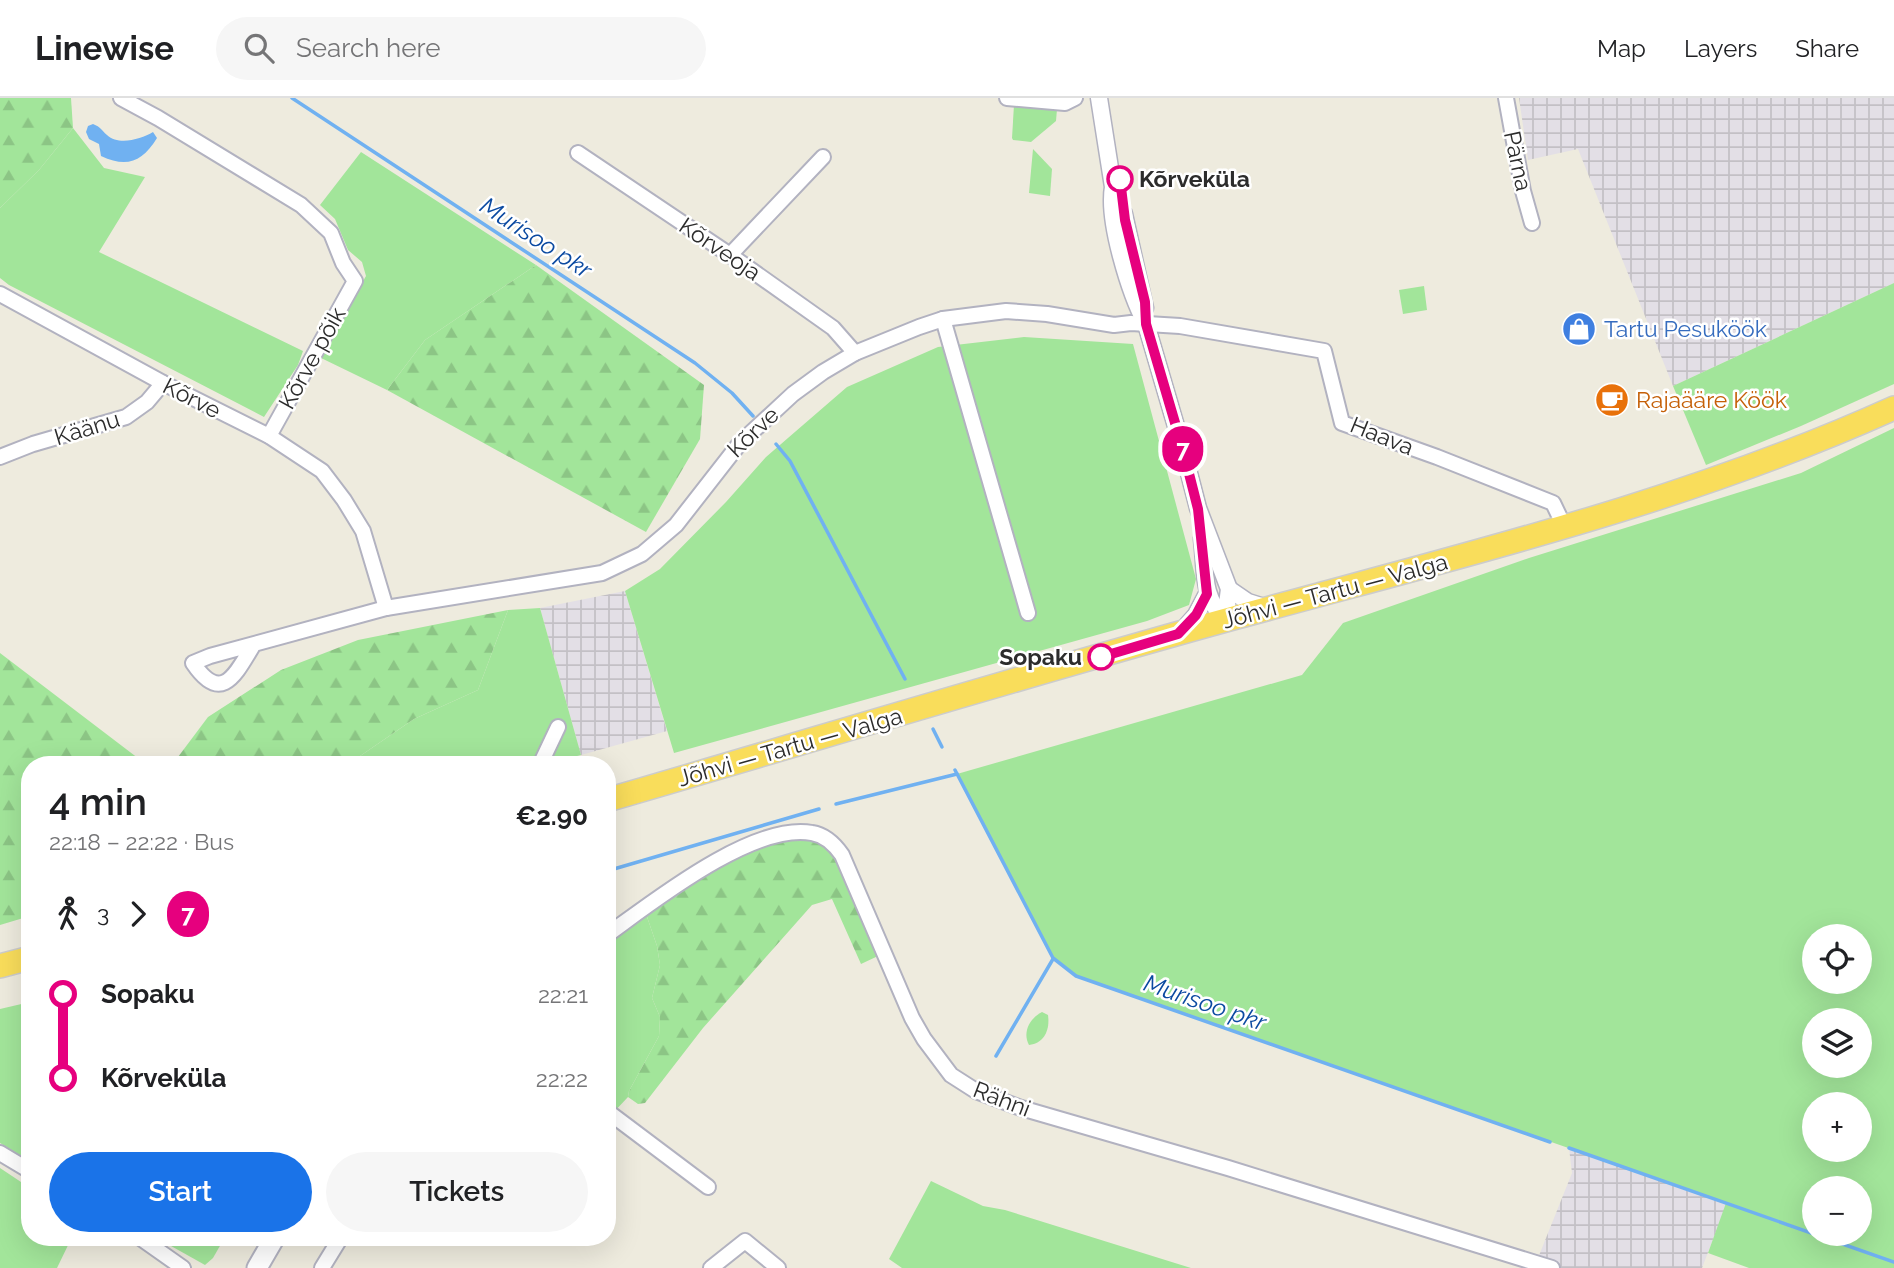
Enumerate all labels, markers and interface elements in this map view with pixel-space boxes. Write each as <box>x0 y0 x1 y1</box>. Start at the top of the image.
search box <box>216 17 706 80</box>
text: Linewise <box>35 29 174 68</box>
icon: search <box>240 29 278 67</box>
text: Search here <box>296 33 440 63</box>
text: Map <box>1597 34 1646 63</box>
text: Layers <box>1684 34 1757 63</box>
text: Share <box>1795 34 1859 63</box>
street label: Pärna <box>1499 128 1538 193</box>
place label: Kõrveküla <box>1139 165 1250 192</box>
marker: Kõrveküla <box>1107 166 1133 192</box>
water label: Murisoo pkr <box>475 191 598 285</box>
street label: Kõrveoja <box>674 212 766 286</box>
street label: Kõrve põik <box>273 302 351 413</box>
shop icon: Tartu Pesuköök <box>1560 310 1598 348</box>
place label: Tartu Pesuköök <box>1604 315 1767 342</box>
street label: Kõrve <box>159 372 226 423</box>
cafe icon: Rajaääre Köök <box>1593 381 1631 419</box>
place label: Rajaääre Köök <box>1636 386 1787 413</box>
street label: Kõrve <box>721 401 784 463</box>
street label: Käänu <box>51 405 123 450</box>
street label: Haava <box>1347 411 1418 460</box>
line badge: 7 <box>1160 426 1206 472</box>
text: 7 <box>1176 434 1190 463</box>
street label: Jõhvi — Tartu — Valga <box>1219 547 1450 634</box>
place label: Sopaku <box>999 643 1082 670</box>
marker: Sopaku <box>1088 644 1114 670</box>
street label: Jõhvi — Tartu — Valga <box>675 702 905 791</box>
text: 4 min <box>49 779 147 824</box>
text: €2.90 <box>515 801 588 831</box>
text: 22:18 – 22:22 · Bus <box>49 828 234 855</box>
icon: walk <box>49 895 87 933</box>
icon: forward <box>119 895 157 933</box>
text: 7 <box>181 899 195 928</box>
text: 3 <box>97 900 109 927</box>
map controls <box>1802 924 1872 1246</box>
button: locate <box>1802 924 1872 994</box>
water label: Murisoo pkr <box>1140 968 1271 1037</box>
text: Sopaku <box>101 979 195 1009</box>
text: 22:21 <box>538 981 588 1008</box>
button: layers <box>1802 1008 1872 1078</box>
text: Kõrveküla <box>101 1063 226 1093</box>
text: 22:22 <box>536 1065 588 1092</box>
street label: Rähni <box>970 1075 1035 1122</box>
button: + <box>1802 1092 1872 1162</box>
button: Start <box>49 1152 312 1232</box>
button: Tickets <box>326 1152 588 1232</box>
button: − <box>1802 1176 1872 1246</box>

